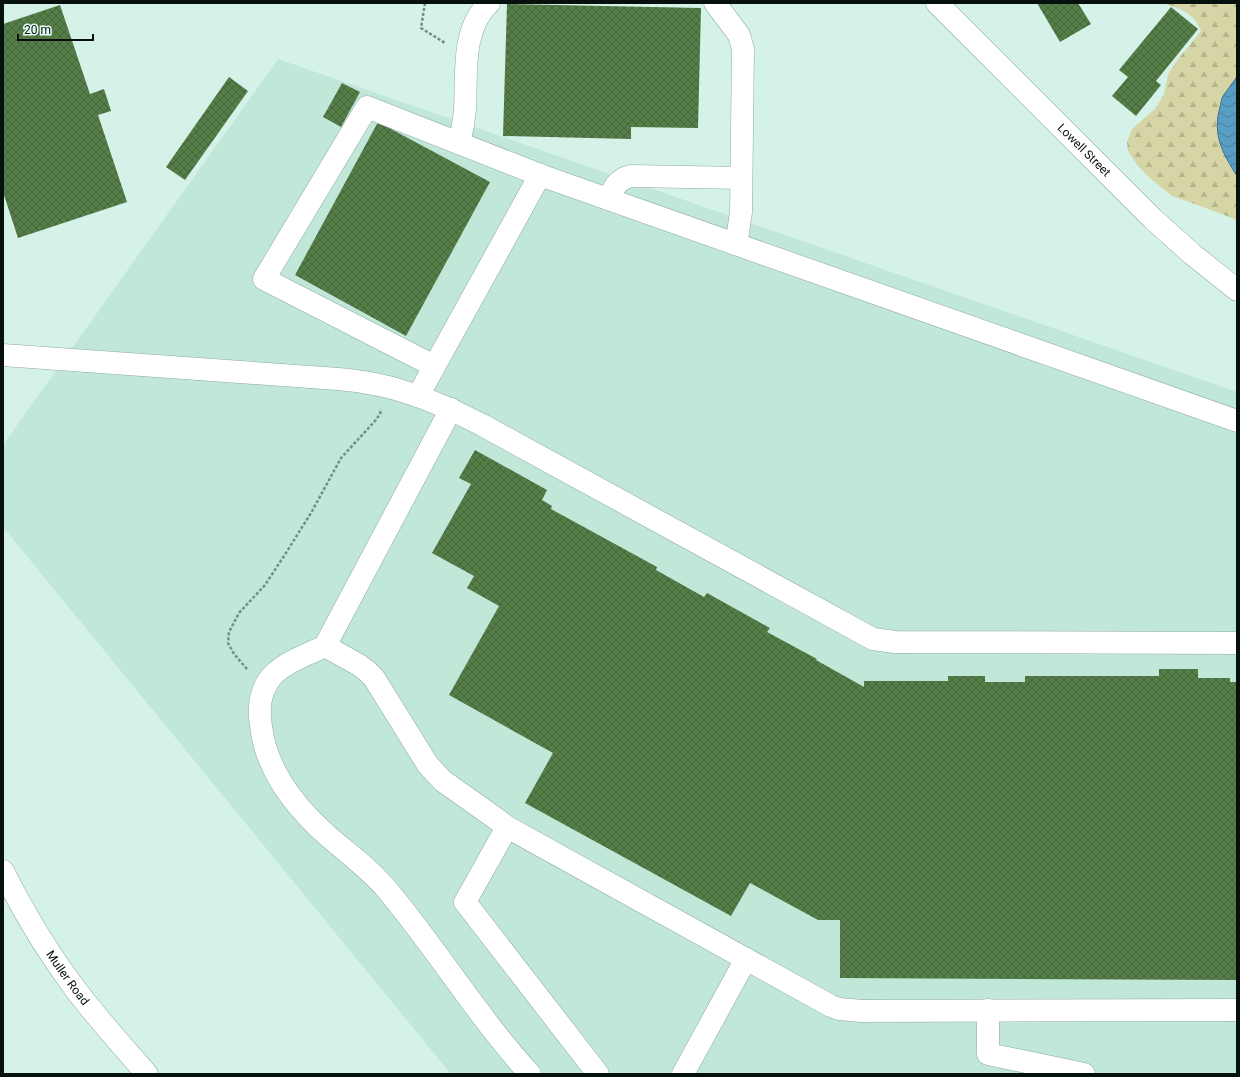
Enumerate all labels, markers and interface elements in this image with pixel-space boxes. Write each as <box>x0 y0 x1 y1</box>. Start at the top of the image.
scale bar <box>18 16 93 42</box>
text: 20 m <box>24 23 51 37</box>
street label: Lowell Street <box>1055 121 1114 180</box>
street label: Muller Road <box>43 948 92 1008</box>

